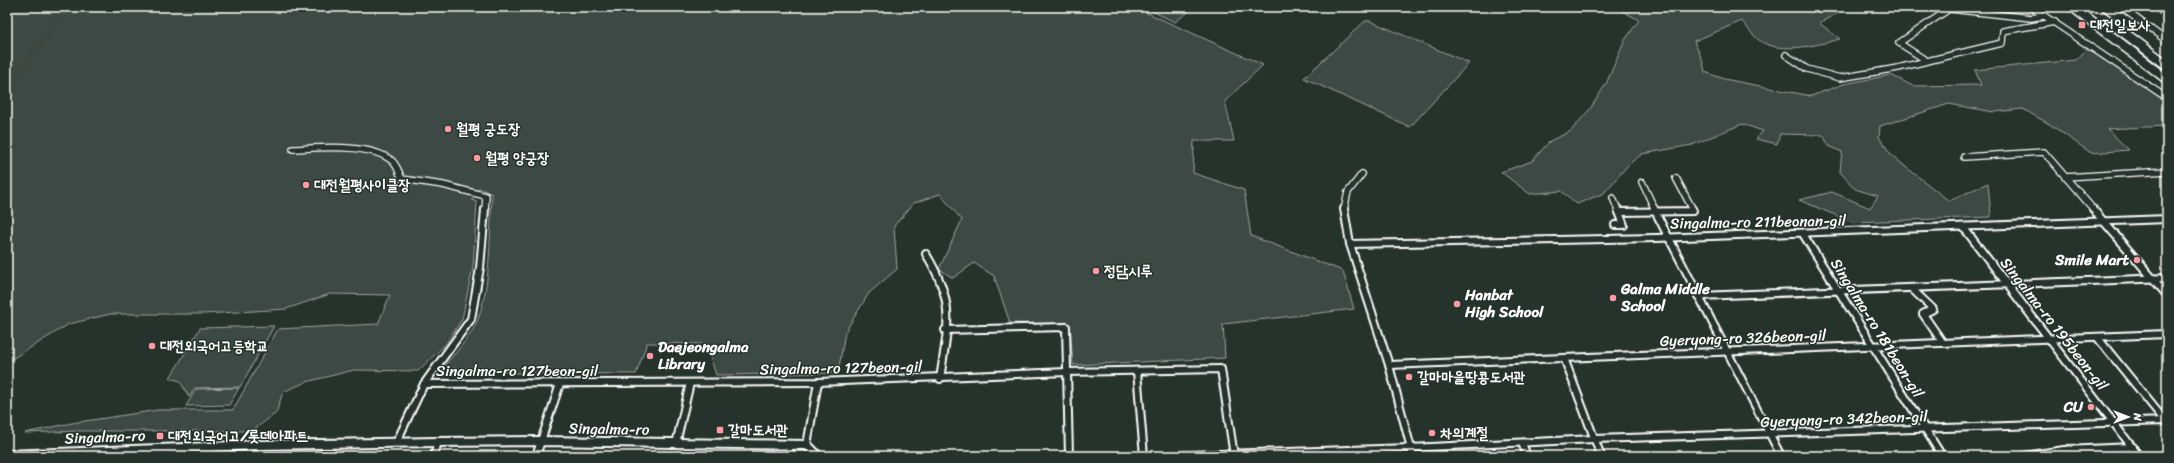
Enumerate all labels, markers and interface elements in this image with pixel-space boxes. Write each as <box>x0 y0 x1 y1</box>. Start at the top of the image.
place label: 대전일보사 <box>2090 12 2150 38</box>
marker: 대전일보사 <box>2077 20 2087 30</box>
place label: 월평 궁도장 <box>456 116 520 142</box>
marker: 월평 궁도장 <box>443 124 453 134</box>
place label: 월평 양궁장 <box>485 145 549 171</box>
marker: 월평 양궁장 <box>472 153 482 163</box>
place label: 대전월평사이클장 <box>314 172 411 198</box>
marker: 대전월평사이클장 <box>301 180 311 190</box>
street label: Singalma-ro 211beonan-gil <box>1670 207 1847 237</box>
place label: Smile Mart <box>2054 247 2129 273</box>
street label: Singalma-ro 195beon-gil <box>1993 251 2115 397</box>
street label: Singalma-ro 181beon-gil <box>1823 253 1931 404</box>
marker: Smile Mart <box>2132 255 2142 265</box>
place label: 정담시루 <box>1103 258 1152 284</box>
marker: 정담시루 <box>1091 266 1101 276</box>
place label: Galma Middle School <box>1620 276 1710 319</box>
place label: Hanbat High School <box>1464 282 1544 325</box>
marker: Galma Middle School <box>1608 293 1618 303</box>
marker: Hanbat High School <box>1452 299 1462 309</box>
street label: Gyeryong-ro 326beon-gil <box>1659 322 1827 354</box>
place label: 대전외국어고등학교 <box>160 333 269 359</box>
place label: Daejeongalma Library <box>658 334 749 377</box>
marker: 대전외국어고등학교 <box>147 341 157 351</box>
marker: Daejeongalma Library <box>645 351 655 361</box>
street label: Singalma-ro 127beon-gil <box>760 354 923 382</box>
street label: Singalma-ro 127beon-gil <box>436 358 599 384</box>
place label: 갈마마을땅콩도서관 <box>1417 364 1526 390</box>
marker: 갈마마을땅콩도서관 <box>1404 372 1414 382</box>
place label: CU <box>2063 394 2084 420</box>
north arrow <box>2108 397 2148 437</box>
marker: CU <box>2086 402 2096 412</box>
street label: Gyeryong-ro 342beon-gil <box>1760 403 1929 435</box>
text: N <box>2128 412 2147 421</box>
street label: Singalma-ro <box>568 415 650 443</box>
place label: 갈마도서관 <box>728 417 788 443</box>
place label: 차의계절 <box>1440 420 1489 446</box>
street label: Singalma-ro <box>64 423 146 451</box>
place label: 대전외국어고/롯데아파트 <box>168 423 308 449</box>
marker: 갈마도서관 <box>715 425 725 435</box>
marker: 차의계절 <box>1427 428 1437 438</box>
marker: 대전외국어고/롯데아파트 <box>155 431 165 441</box>

